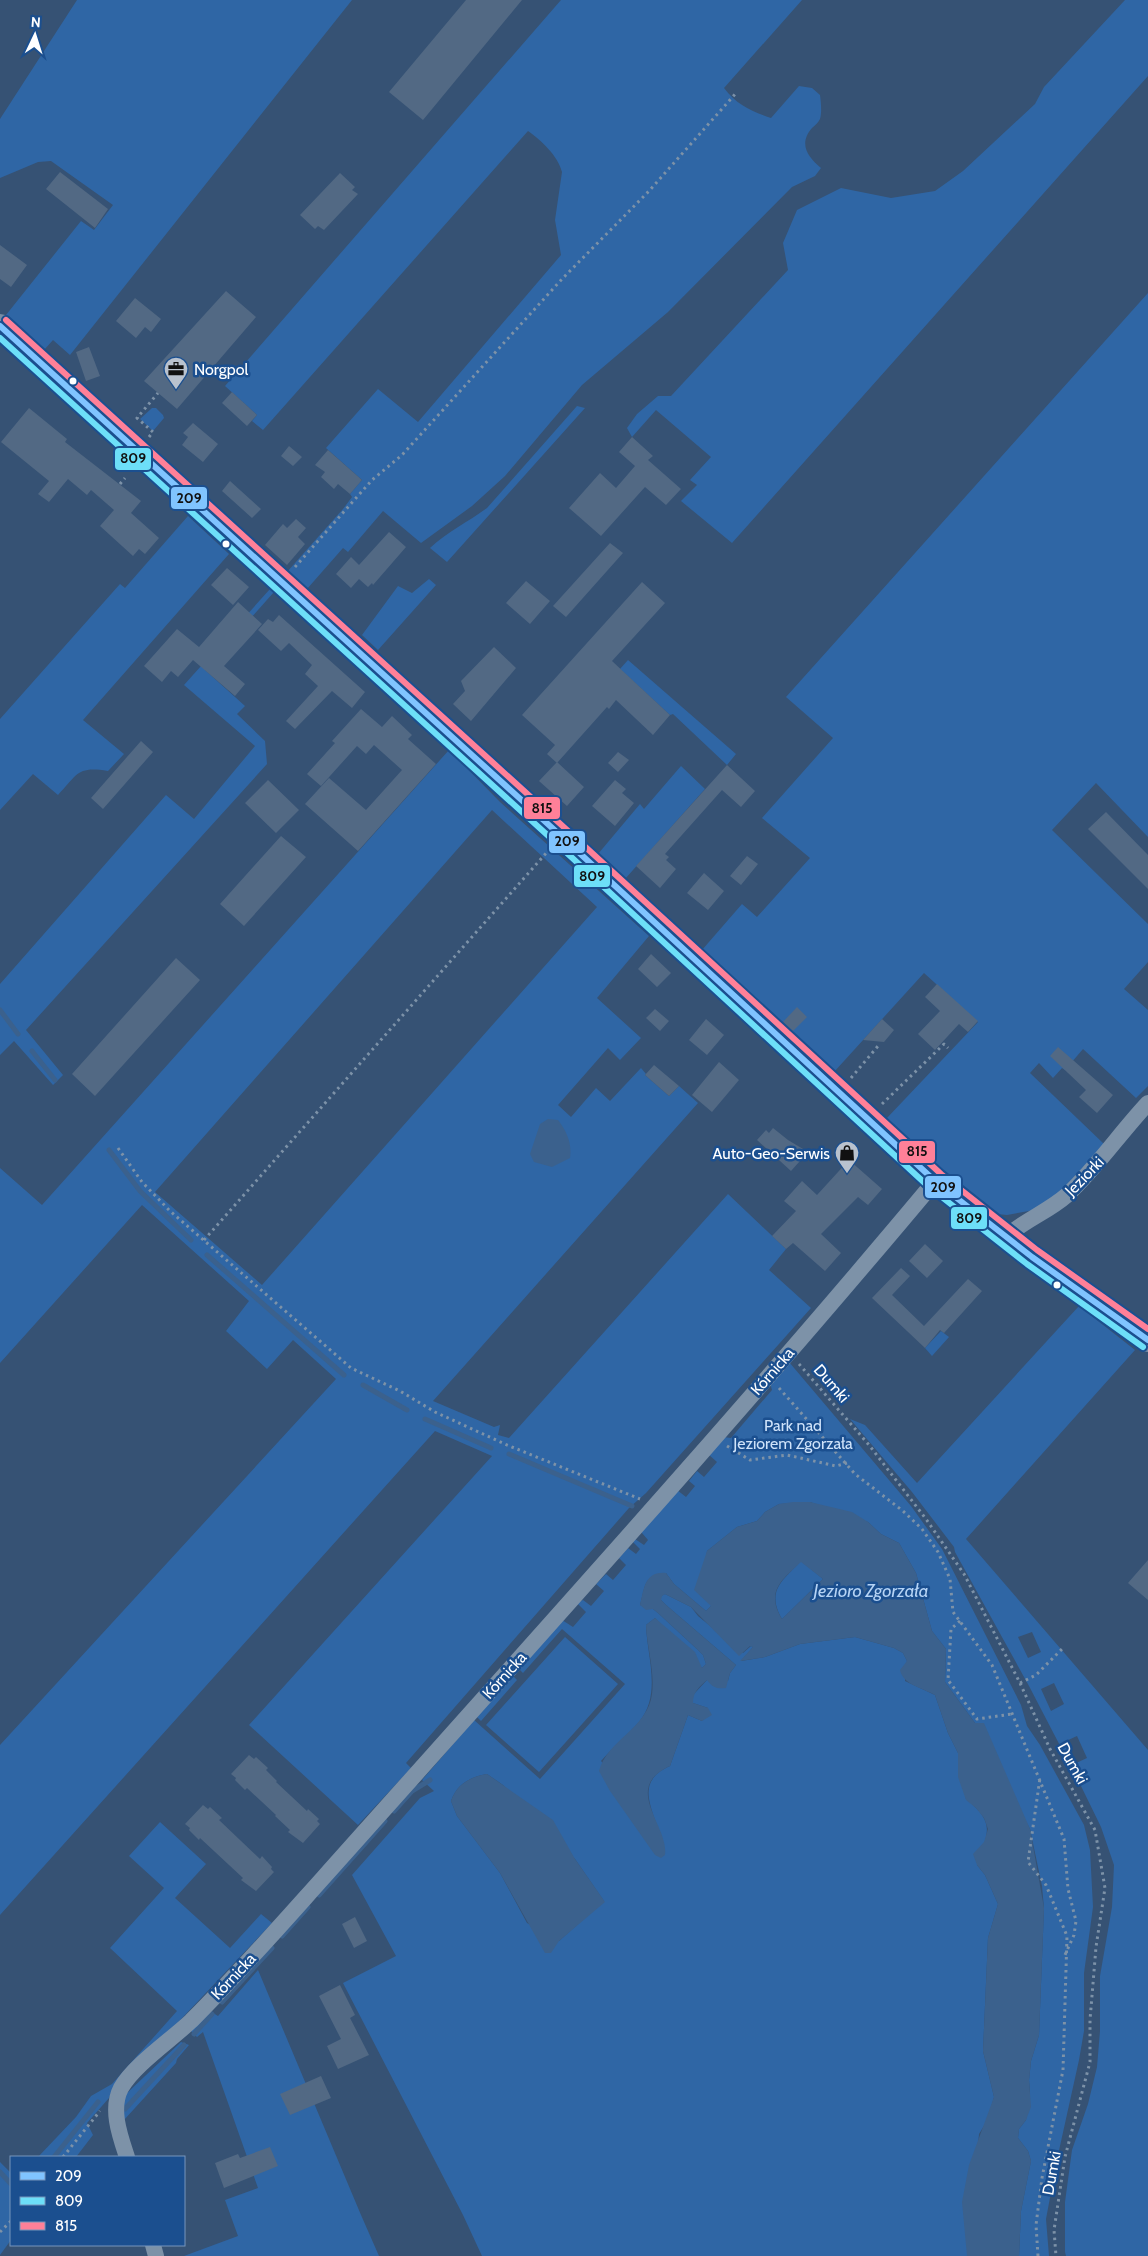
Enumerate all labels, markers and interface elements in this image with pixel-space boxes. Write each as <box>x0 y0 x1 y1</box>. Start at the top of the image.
north arrow <box>10 10 60 60</box>
text: N <box>30 13 41 31</box>
office icon: Norgpol <box>163 356 189 390</box>
place label: Norgpol <box>194 360 248 379</box>
unlabelled marker <box>68 376 78 386</box>
line badge: 809 <box>114 447 152 471</box>
text: 809 <box>120 449 146 467</box>
line badge: 209 <box>170 486 208 510</box>
text: 209 <box>176 489 202 507</box>
unlabelled marker <box>221 539 231 549</box>
line badge: 815 <box>523 796 561 820</box>
text: 815 <box>531 799 553 817</box>
line badge: 209 <box>548 830 586 854</box>
text: 209 <box>554 832 580 850</box>
line badge: 809 <box>573 864 611 888</box>
text: 809 <box>579 867 605 885</box>
shop icon: Auto-Geo-Serwis <box>834 1140 860 1174</box>
line badge: 815 <box>898 1140 936 1164</box>
text: 815 <box>906 1142 928 1160</box>
place label: Auto-Geo-Serwis <box>713 1144 830 1163</box>
street label: Jeziorki <box>1060 1153 1108 1201</box>
line badge: 209 <box>924 1175 962 1199</box>
text: 209 <box>930 1178 956 1196</box>
line badge: 809 <box>950 1206 988 1230</box>
text: 809 <box>956 1209 982 1227</box>
unlabelled marker <box>1052 1280 1062 1290</box>
street label: Kórnicka <box>747 1343 798 1399</box>
street label: Dumki <box>810 1360 853 1406</box>
park label: Park nad Jeziorem Zgorzała <box>732 1416 853 1453</box>
water label: Jezioro Zgorzała <box>811 1580 929 1602</box>
street label: Kórnicka <box>478 1648 531 1703</box>
street label: Dumki <box>1053 1739 1092 1787</box>
street label: Kórnicka <box>207 1949 260 2004</box>
street label: Dumki <box>1038 2150 1065 2197</box>
legend <box>10 2156 185 2246</box>
text: 209 <box>55 2167 82 2185</box>
text: 809 <box>55 2192 83 2210</box>
text: 815 <box>55 2217 77 2235</box>

